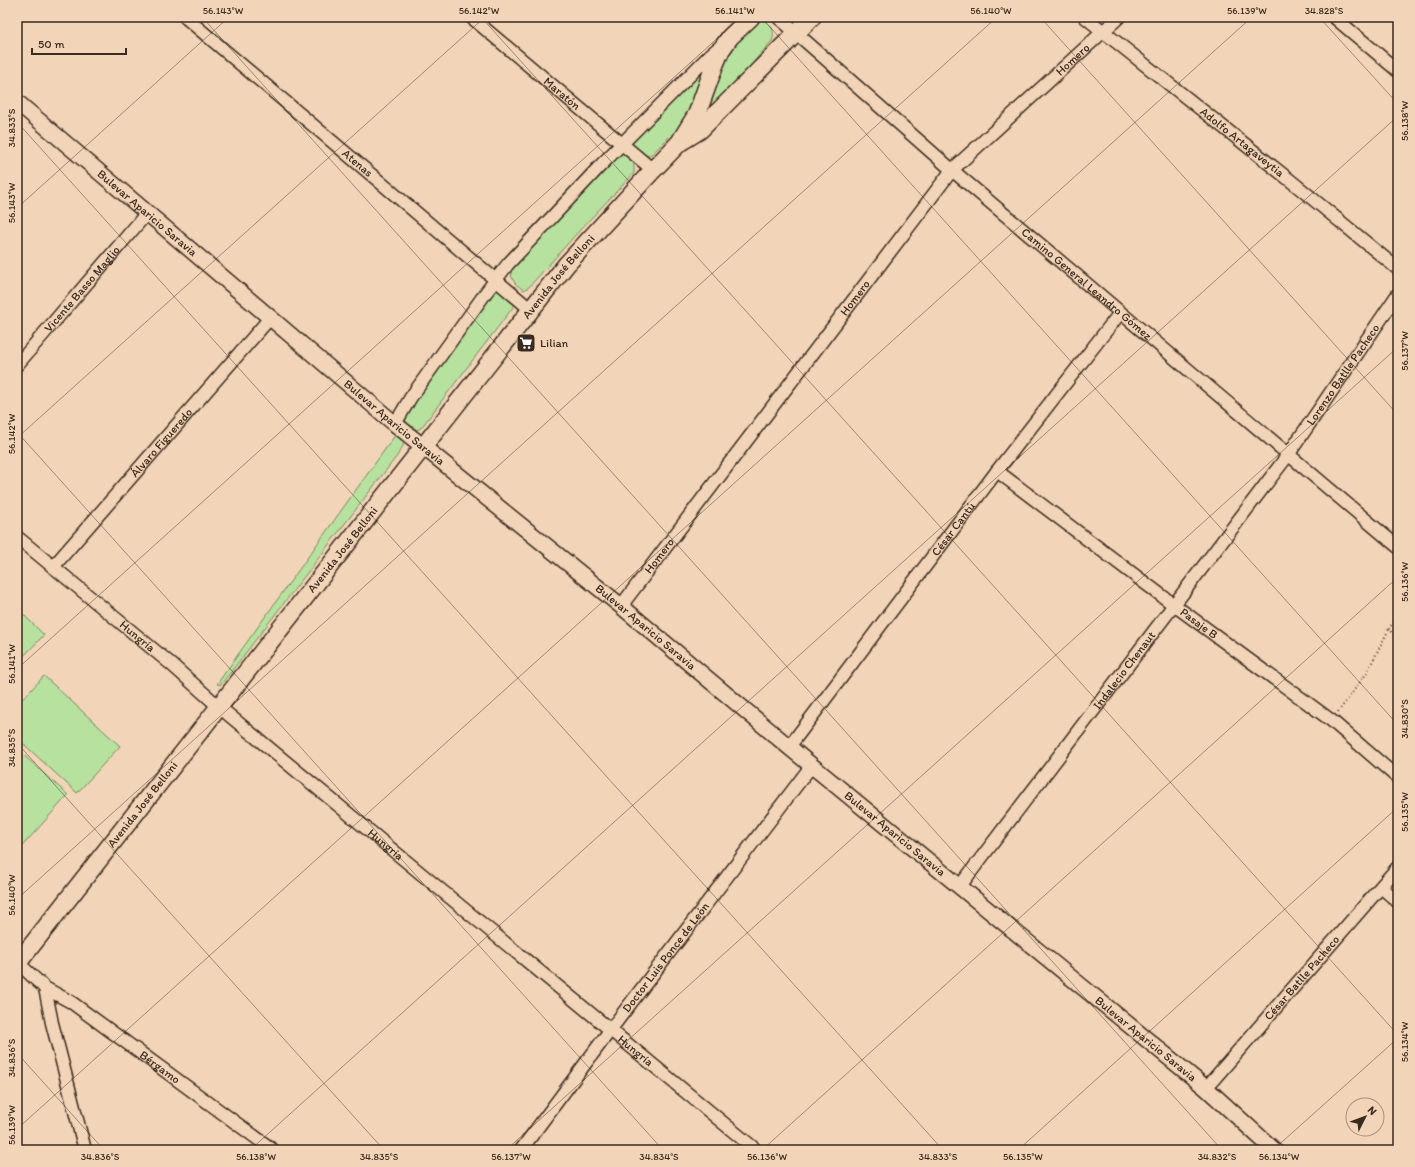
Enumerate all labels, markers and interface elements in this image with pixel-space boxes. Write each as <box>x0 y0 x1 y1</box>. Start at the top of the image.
text: 56.143°W <box>203 4 244 17</box>
text: 56.142°W <box>459 4 500 17</box>
text: 56.141°W <box>715 4 755 17</box>
text: 56.140°W <box>970 4 1012 17</box>
text: 56.139°W <box>1227 4 1267 17</box>
text: 34.828°S <box>1305 4 1344 17</box>
scale bar <box>32 30 126 56</box>
text: 50 m <box>38 37 64 51</box>
street label: Homero <box>1053 41 1092 78</box>
street label: Maratón <box>541 74 584 113</box>
text: 56.138°W <box>1398 101 1411 141</box>
street label: Adolfo Artagaveytia <box>1197 104 1288 180</box>
text: 34.833°S <box>5 108 18 147</box>
street label: Atenas <box>339 146 376 180</box>
street label: Bulevar Aparicio Saravia <box>94 167 200 259</box>
text: 56.143°W <box>5 182 18 223</box>
street label: Camino General Leandro Gómez <box>1019 225 1155 343</box>
street label: Avenida José Belloni <box>519 232 597 322</box>
street label: Vicente Basso Maglio <box>41 243 123 335</box>
street label: Homero <box>837 277 873 318</box>
street label: Lorenzo Batlle Pacheco <box>1303 321 1382 428</box>
text: 56.137°W <box>1398 331 1411 371</box>
supermarket icon: Lilian <box>515 332 537 354</box>
place label: Lilian <box>540 336 569 350</box>
street label: Bulevar Aparicio Saravia <box>341 377 448 468</box>
street label: Álvaro Figueredo <box>127 405 195 480</box>
text: 56.142°W <box>5 413 18 454</box>
street label: César Cantú <box>928 499 978 559</box>
street label: Avenida José Belloni <box>304 504 381 595</box>
street label: Homero <box>641 535 677 576</box>
text: 56.136°W <box>1398 562 1411 602</box>
street label: Bulevar Aparicio Saravia <box>592 581 699 673</box>
street label: Pasaje B <box>1177 605 1221 642</box>
street label: Hungría <box>117 618 158 655</box>
street label: Indalecio Chenaut <box>1090 628 1159 712</box>
text: 56.141°W <box>5 644 18 684</box>
text: 34.830°S <box>1398 699 1411 739</box>
text: 34.835°S <box>5 728 18 767</box>
street label: Avenida José Belloni <box>104 759 180 850</box>
street label: Bulevar Aparicio Saravia <box>842 788 948 879</box>
text: 56.135°W <box>1398 792 1411 832</box>
street label: Hungría <box>365 826 406 863</box>
text: 56.140°W <box>5 874 18 916</box>
street label: Doctor Luis Ponce de León <box>619 899 712 1015</box>
street label: César Batlle Pacheco <box>1261 933 1342 1023</box>
street label: Bulevar Aparicio Saravia <box>1092 993 1199 1084</box>
text: 56.134°W <box>1398 1021 1411 1062</box>
street label: Hungría <box>615 1032 656 1069</box>
text: 34.836°S <box>5 1038 18 1077</box>
street label: Bérgamo <box>137 1048 183 1087</box>
north arrow <box>1345 1097 1385 1137</box>
text: N <box>1365 1104 1379 1118</box>
text: 56.139°W <box>5 1105 18 1145</box>
text: 34.836°S <box>81 1150 120 1163</box>
text: 56.138°W <box>236 1150 276 1163</box>
text: 34.835°S <box>360 1150 399 1163</box>
text: 56.137°W <box>491 1150 531 1163</box>
text: 34.834°S <box>639 1150 679 1163</box>
text: 56.136°W <box>747 1150 787 1163</box>
text: 34.833°S <box>919 1150 958 1163</box>
text: 56.135°W <box>1003 1150 1043 1163</box>
text: 34.832°S <box>1198 1150 1237 1163</box>
text: 56.134°W <box>1259 1150 1300 1163</box>

